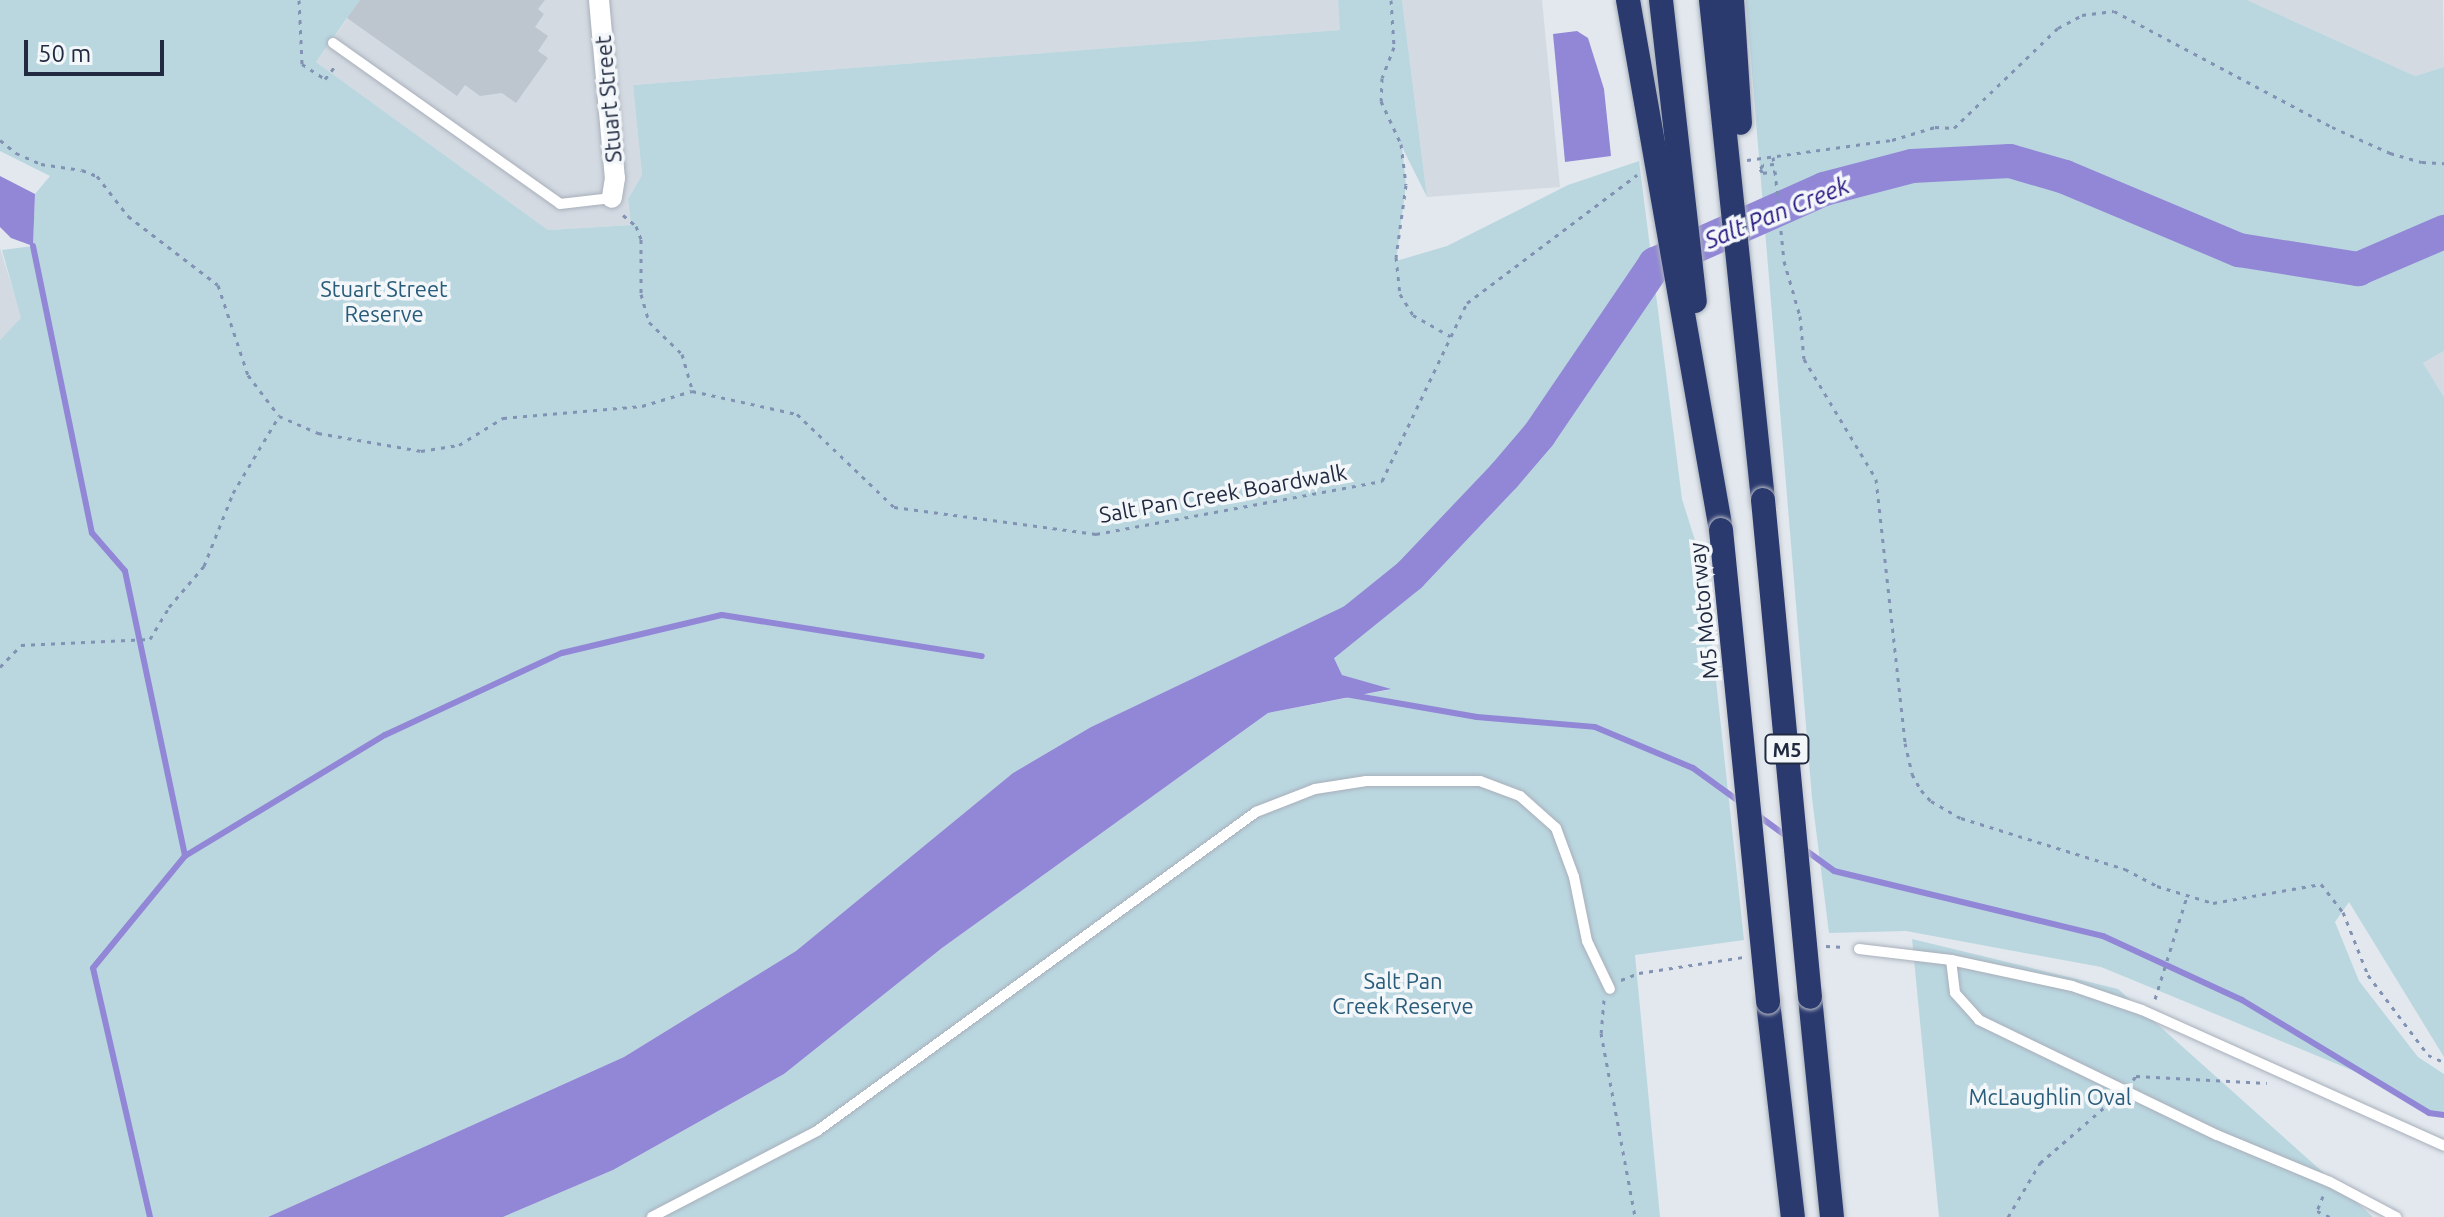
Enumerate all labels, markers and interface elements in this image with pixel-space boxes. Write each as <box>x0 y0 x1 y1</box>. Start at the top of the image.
scale bar <box>28 24 168 74</box>
street label: Stuart Street <box>589 34 627 164</box>
text: 50 m <box>38 40 91 67</box>
water label: Salt Pan Creek <box>1701 171 1853 255</box>
park label: Stuart Street Reserve <box>320 275 448 326</box>
street label: Salt Pan Creek Boardwalk <box>1097 458 1349 528</box>
street label: M5 Motorway <box>1683 541 1723 681</box>
road number: M5 <box>1763 733 1811 765</box>
park label: Salt Pan Creek Reserve <box>1332 967 1474 1018</box>
park label: McLaughlin Oval <box>1968 1084 2132 1110</box>

